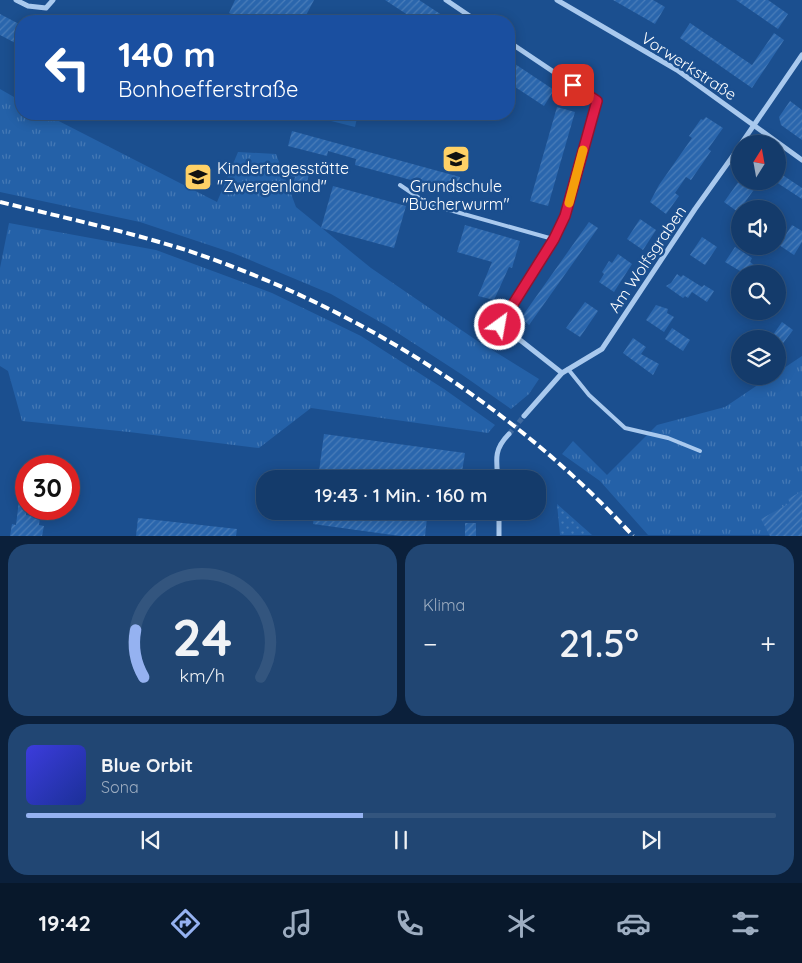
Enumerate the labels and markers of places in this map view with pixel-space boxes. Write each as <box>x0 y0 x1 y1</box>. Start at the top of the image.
pin <box>552 64 594 106</box>
school or university icon: Grundschule "Bücherwurm" <box>441 144 471 174</box>
place label: Kindertagesstätte "Zwergenland" <box>217 158 349 196</box>
school or university icon: Kindertagesstätte "Zwergenland" <box>183 162 213 192</box>
place label: Grundschule "Bücherwurm" <box>402 176 510 214</box>

